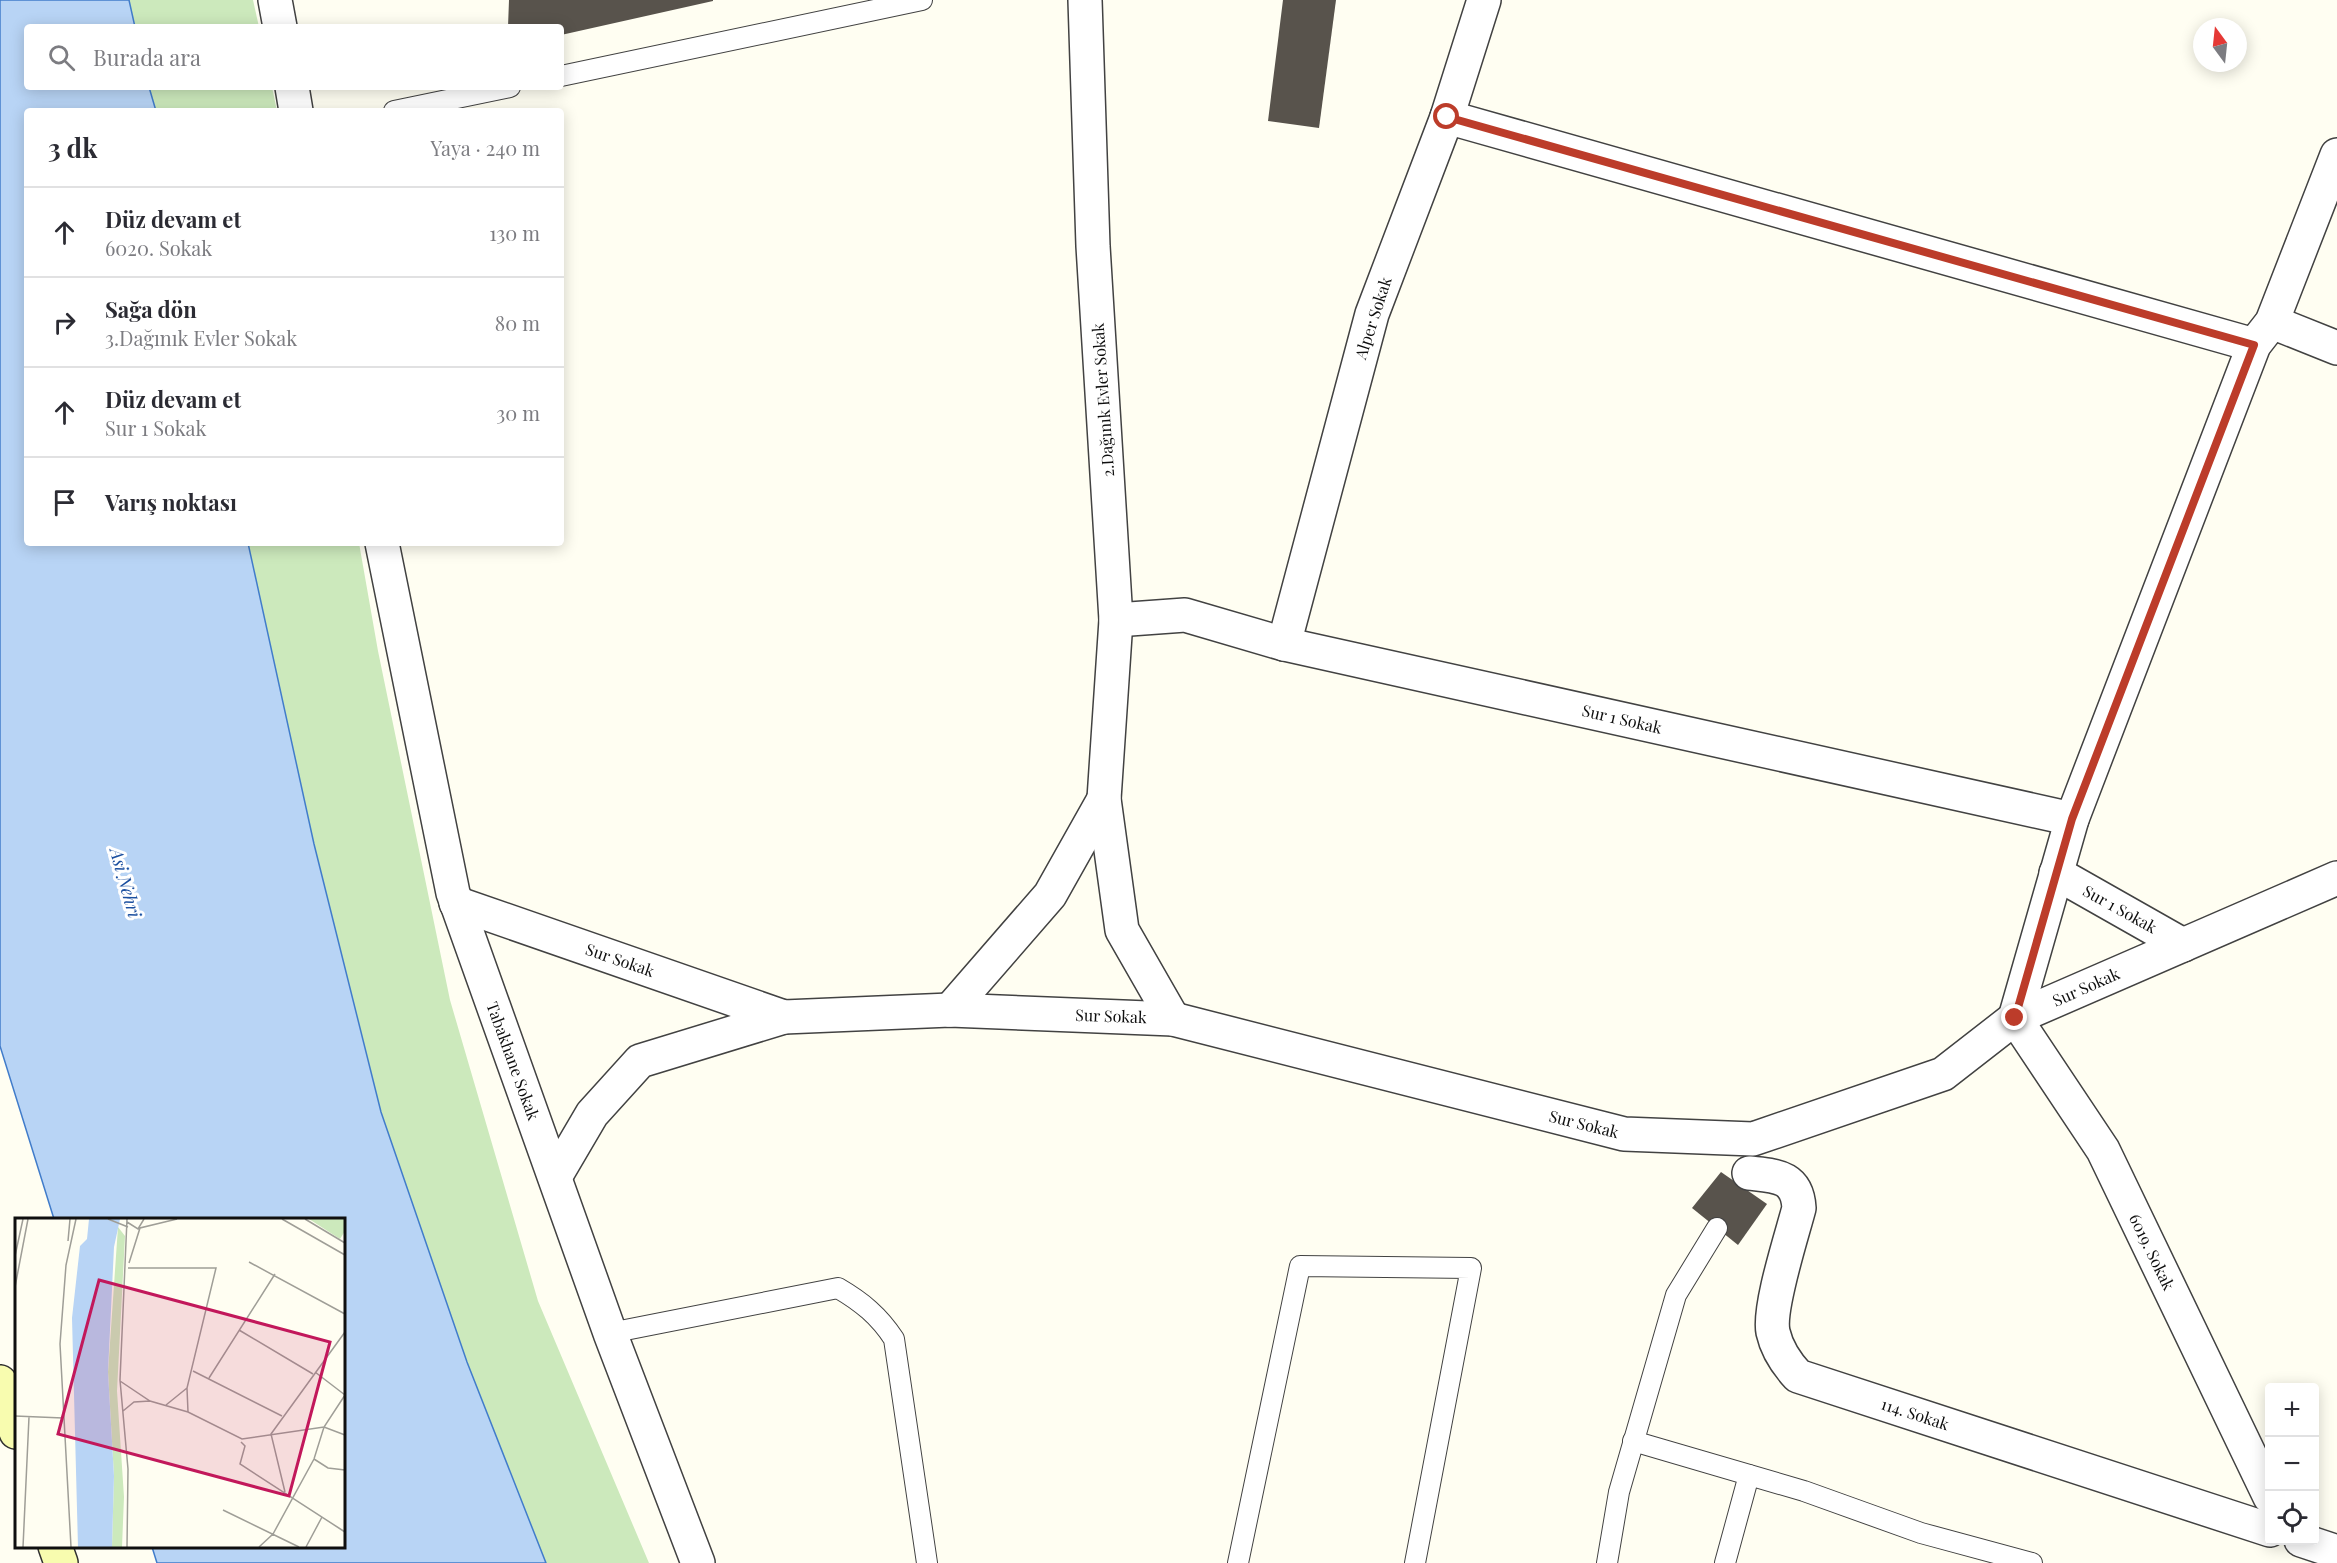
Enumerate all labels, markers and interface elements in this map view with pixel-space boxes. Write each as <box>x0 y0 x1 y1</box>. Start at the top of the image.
north arrow <box>2193 18 2247 72</box>
search box <box>24 24 564 90</box>
icon: search <box>45 41 78 74</box>
text: Burada ara <box>93 42 201 72</box>
route start <box>1433 103 1459 129</box>
text: 3 dk <box>48 130 97 165</box>
text: Yaya · 240 m <box>431 134 540 161</box>
text: Düz devam et <box>105 204 241 234</box>
icon: ahead <box>48 216 81 249</box>
text: 130 m <box>489 219 540 246</box>
text: 6020. Sokak <box>105 234 212 261</box>
street label: Alper Sokak <box>1349 274 1396 363</box>
text: Sağa dön <box>105 294 197 324</box>
icon: right <box>48 306 81 339</box>
text: 80 m <box>495 309 540 336</box>
street label: 2.Dağınık Evler Sokak <box>1087 322 1118 478</box>
text: 3.Dağınık Evler Sokak <box>105 324 297 351</box>
text: Düz devam et <box>105 384 241 414</box>
icon: ahead <box>48 396 81 429</box>
text: 30 m <box>496 399 540 426</box>
text: Sur 1 Sokak <box>105 414 207 441</box>
icon: arrive <box>48 486 81 519</box>
text: Varış noktası <box>105 487 237 517</box>
street label: Sur 1 Sokak <box>1580 699 1664 738</box>
water label: Asi Nehri <box>104 843 147 921</box>
street label: Sur 1 Sokak <box>2080 880 2161 938</box>
street label: Sur Sokak <box>583 938 657 981</box>
street label: Sur Sokak <box>2049 962 2123 1011</box>
street label: Tabakhane Sokak <box>482 999 545 1123</box>
street label: Sur Sokak <box>1075 1004 1147 1027</box>
route end <box>2001 1004 2027 1030</box>
street label: Sur Sokak <box>1547 1105 1621 1142</box>
street label: 6019. Sokak <box>2125 1210 2180 1294</box>
inset map <box>15 1218 345 1548</box>
map controls <box>2265 1383 2319 1545</box>
button: + <box>2265 1383 2319 1437</box>
street label: 114. Sokak <box>1878 1393 1952 1434</box>
button: − <box>2265 1437 2319 1491</box>
button: locate <box>2265 1491 2319 1545</box>

